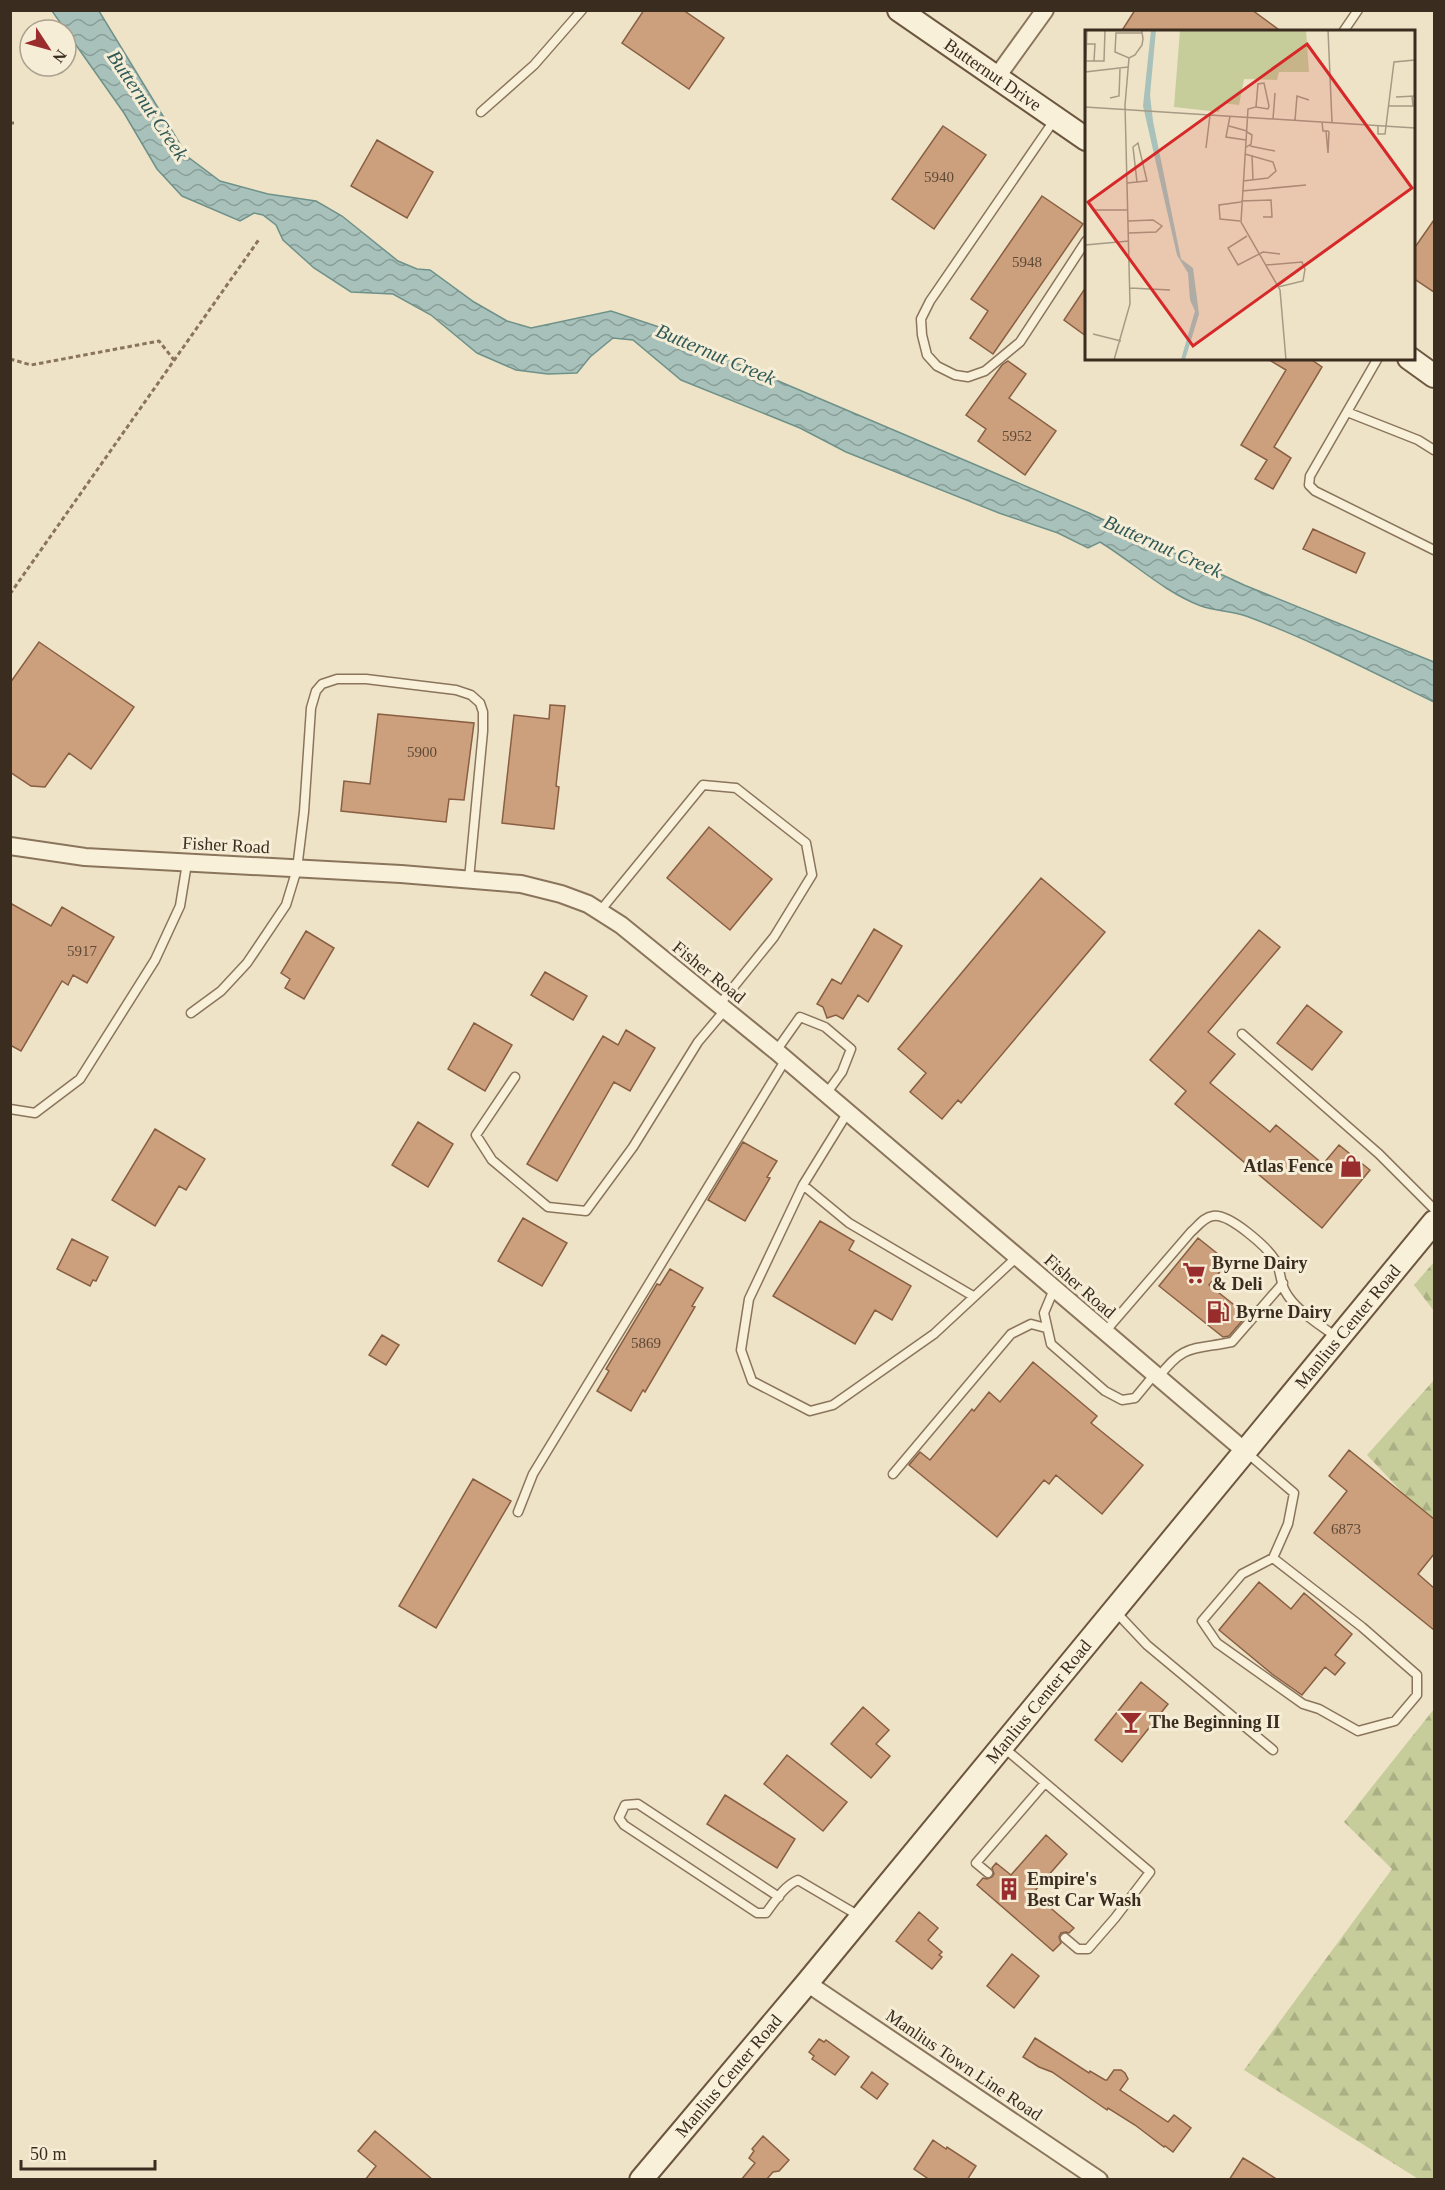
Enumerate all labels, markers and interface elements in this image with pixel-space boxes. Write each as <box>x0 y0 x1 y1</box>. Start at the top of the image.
north arrow <box>18 18 78 78</box>
inset map <box>1085 30 1415 360</box>
street label: Butternut Drive <box>940 34 1045 115</box>
water label: Butternut Creek <box>103 46 193 165</box>
text: N <box>49 47 70 67</box>
house number: 5940 <box>924 169 954 185</box>
house number: 5948 <box>1012 254 1042 270</box>
water label: Butternut Creek <box>653 319 780 389</box>
house number: 5952 <box>1002 428 1032 444</box>
water label: Butternut Creek <box>1100 510 1227 582</box>
house number: 5900 <box>407 744 437 760</box>
street label: Fisher Road <box>182 833 270 857</box>
street label: Fisher Road <box>669 937 749 1007</box>
house number: 5917 <box>67 943 98 959</box>
shop icon: Atlas Fence <box>1338 1153 1364 1179</box>
place label: Atlas Fence <box>1244 1156 1333 1176</box>
street label: Fisher Road <box>1040 1250 1120 1322</box>
place label: Byrne Dairy & Deli <box>1212 1253 1307 1294</box>
supermarket icon: Byrne Dairy & Deli <box>1181 1260 1207 1286</box>
street label: Manlius Center Road <box>1291 1261 1404 1393</box>
fuel station icon: Byrne Dairy <box>1205 1299 1231 1325</box>
place label: Byrne Dairy <box>1236 1302 1331 1322</box>
house number: 5869 <box>631 1335 661 1351</box>
house number: 6873 <box>1331 1521 1361 1537</box>
street label: Manlius Center Road <box>982 1636 1095 1768</box>
bar icon: The Beginning II <box>1118 1709 1144 1735</box>
place label: The Beginning II <box>1149 1712 1280 1732</box>
place label: Empire's Best Car Wash <box>1027 1869 1141 1910</box>
building icon: Empire's Best Car Wash <box>996 1876 1022 1902</box>
street label: Manlius Town Line Road <box>882 2005 1046 2125</box>
street label: Manlius Center Road <box>671 2011 786 2141</box>
scale bar <box>21 2133 154 2171</box>
text: 50 m <box>30 2144 67 2164</box>

